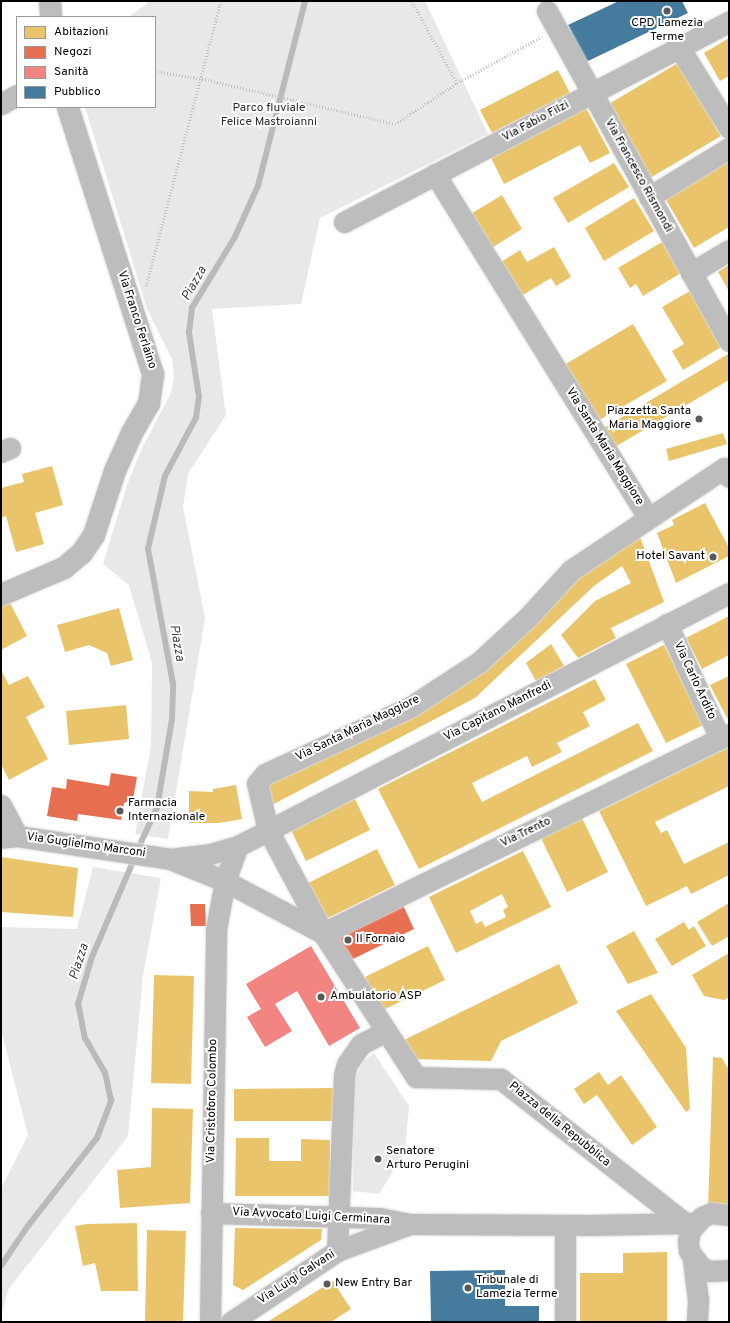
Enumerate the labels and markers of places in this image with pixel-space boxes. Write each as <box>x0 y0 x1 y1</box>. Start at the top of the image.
marker: CPD Lamezia Terme <box>662 6 672 16</box>
place label: CPD Lamezia Terme <box>631 17 703 45</box>
place label: Piazzetta Santa Maria Maggiore <box>607 405 691 433</box>
marker: Piazzetta Santa Maria Maggiore <box>694 414 704 424</box>
place label: Hotel Savant <box>636 550 705 564</box>
marker: Hotel Savant <box>708 552 718 562</box>
place label: Farmacia Internazionale <box>128 797 205 825</box>
marker: Farmacia Internazionale <box>115 806 125 816</box>
place label: Il Fornaio <box>356 933 405 947</box>
marker: Il Fornaio <box>343 935 353 945</box>
place label: Ambulatorio ASP <box>330 990 422 1004</box>
marker: Ambulatorio ASP <box>315 991 327 1003</box>
place label: Senatore Arturo Perugini <box>386 1145 469 1173</box>
marker: Senatore Arturo Perugini <box>373 1154 383 1164</box>
place label: Tribunale di Lamezia Terme <box>476 1274 558 1302</box>
place label: New Entry Bar <box>335 1277 412 1291</box>
marker: New Entry Bar <box>322 1279 332 1289</box>
marker: Tribunale di Lamezia Terme <box>463 1283 473 1293</box>

